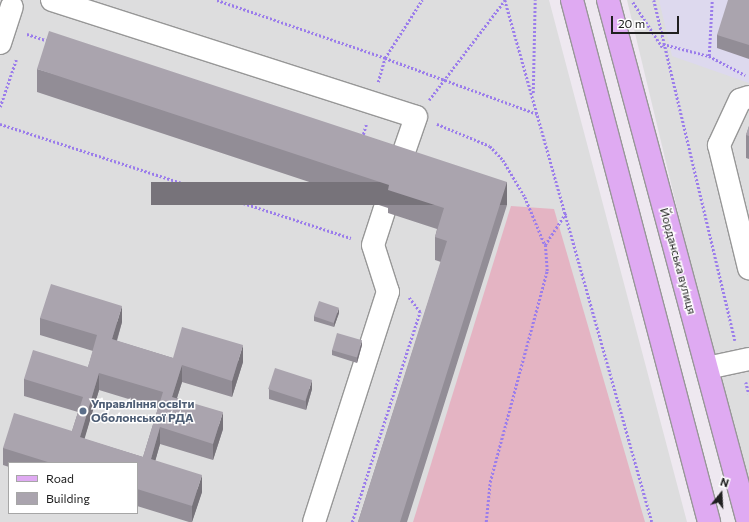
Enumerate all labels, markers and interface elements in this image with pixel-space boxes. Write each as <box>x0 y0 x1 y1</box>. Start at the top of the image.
scale bar <box>613 8 681 34</box>
text: 20 m <box>618 16 645 30</box>
street label: Йорданська вулиця <box>657 206 699 316</box>
place label: Управління освіти Оболонської РДА <box>91 397 194 425</box>
marker: Управління освіти Оболонської РДА <box>78 406 88 416</box>
legend <box>8 462 138 514</box>
text: Road <box>46 471 74 485</box>
north arrow <box>701 474 741 514</box>
text: N <box>719 475 731 490</box>
text: Building <box>46 491 90 505</box>

